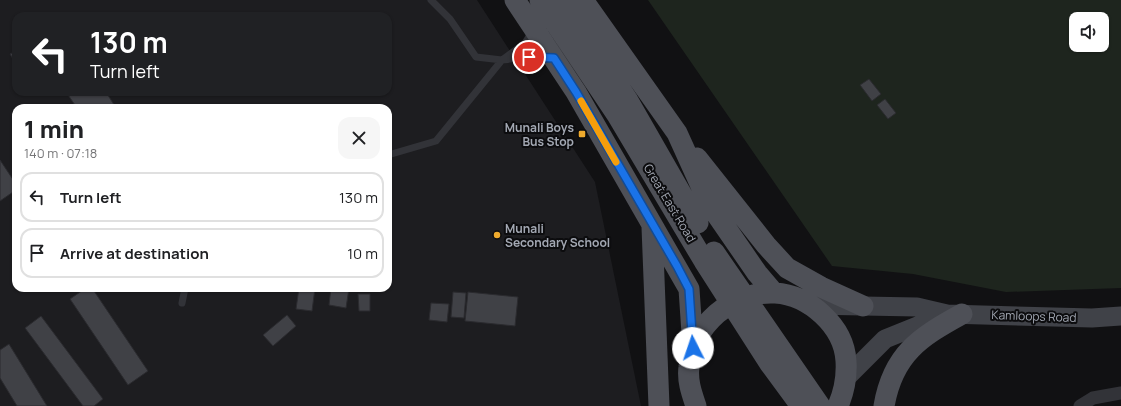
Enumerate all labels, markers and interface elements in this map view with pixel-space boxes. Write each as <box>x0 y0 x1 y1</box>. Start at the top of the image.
map controls <box>1069 12 1109 52</box>
button: sound <box>1069 12 1109 52</box>
text: 130 m <box>90 23 168 61</box>
icon: left <box>24 28 76 80</box>
pin <box>512 40 546 74</box>
icon: arrive <box>518 46 540 68</box>
text: Turn left <box>90 59 160 83</box>
text: 1 min <box>24 112 84 145</box>
button: close <box>338 117 380 159</box>
place label: Munali Boys Bus Stop <box>505 119 574 150</box>
marker: Munali Boys Bus Stop <box>577 129 587 139</box>
text: 140 m · 07:18 <box>24 144 97 162</box>
street label: Great East Road <box>640 161 700 245</box>
icon: left <box>26 186 48 208</box>
text: Turn left <box>60 187 122 208</box>
text: 130 m <box>339 187 378 208</box>
place label: Munali Secondary School <box>505 220 610 251</box>
marker: Munali Secondary School <box>492 230 502 240</box>
icon: arrive <box>26 242 48 264</box>
text: Arrive at destination <box>60 243 209 264</box>
text: 10 m <box>347 243 378 264</box>
street label: Kamloops Road <box>991 306 1077 326</box>
position arrow <box>672 327 714 369</box>

